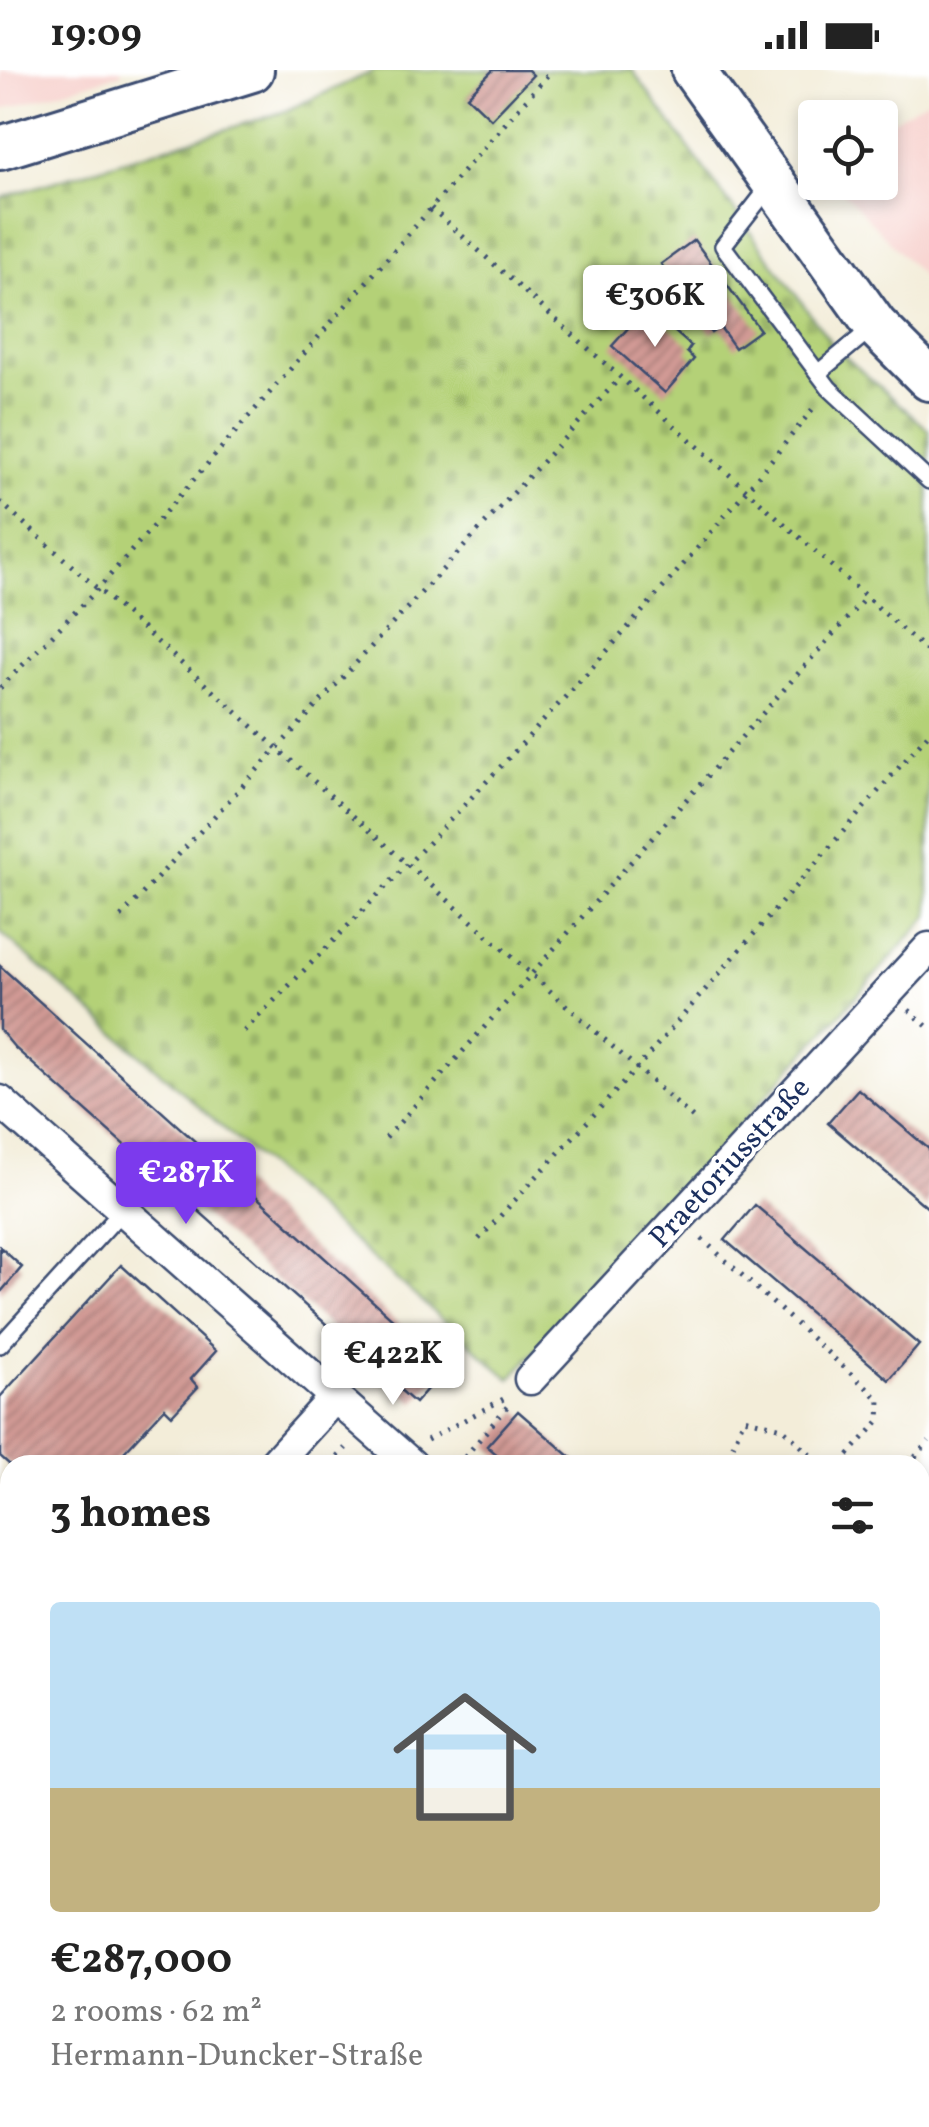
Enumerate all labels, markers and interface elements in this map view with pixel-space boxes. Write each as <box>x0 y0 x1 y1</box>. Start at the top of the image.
text: 19:09 <box>50 9 142 62</box>
map controls <box>798 100 898 200</box>
button: locate <box>798 100 898 200</box>
pin: €306K <box>585 265 725 350</box>
text: €306K <box>605 275 705 319</box>
street label: Praetoriusstraße <box>640 1069 821 1258</box>
pin: €287K <box>116 1142 256 1227</box>
text: €287K <box>138 1152 234 1196</box>
pin: €422K <box>323 1323 463 1408</box>
text: €422K <box>343 1333 443 1377</box>
text: 3 homes <box>50 1486 211 1545</box>
icon: filters <box>825 1488 880 1543</box>
icon: home <box>375 1667 555 1847</box>
text: €287,000 <box>50 1932 232 1991</box>
text: 2 rooms · 62 m² <box>50 1991 262 2035</box>
text: Hermann-Duncker-Straße <box>50 2035 423 2079</box>

